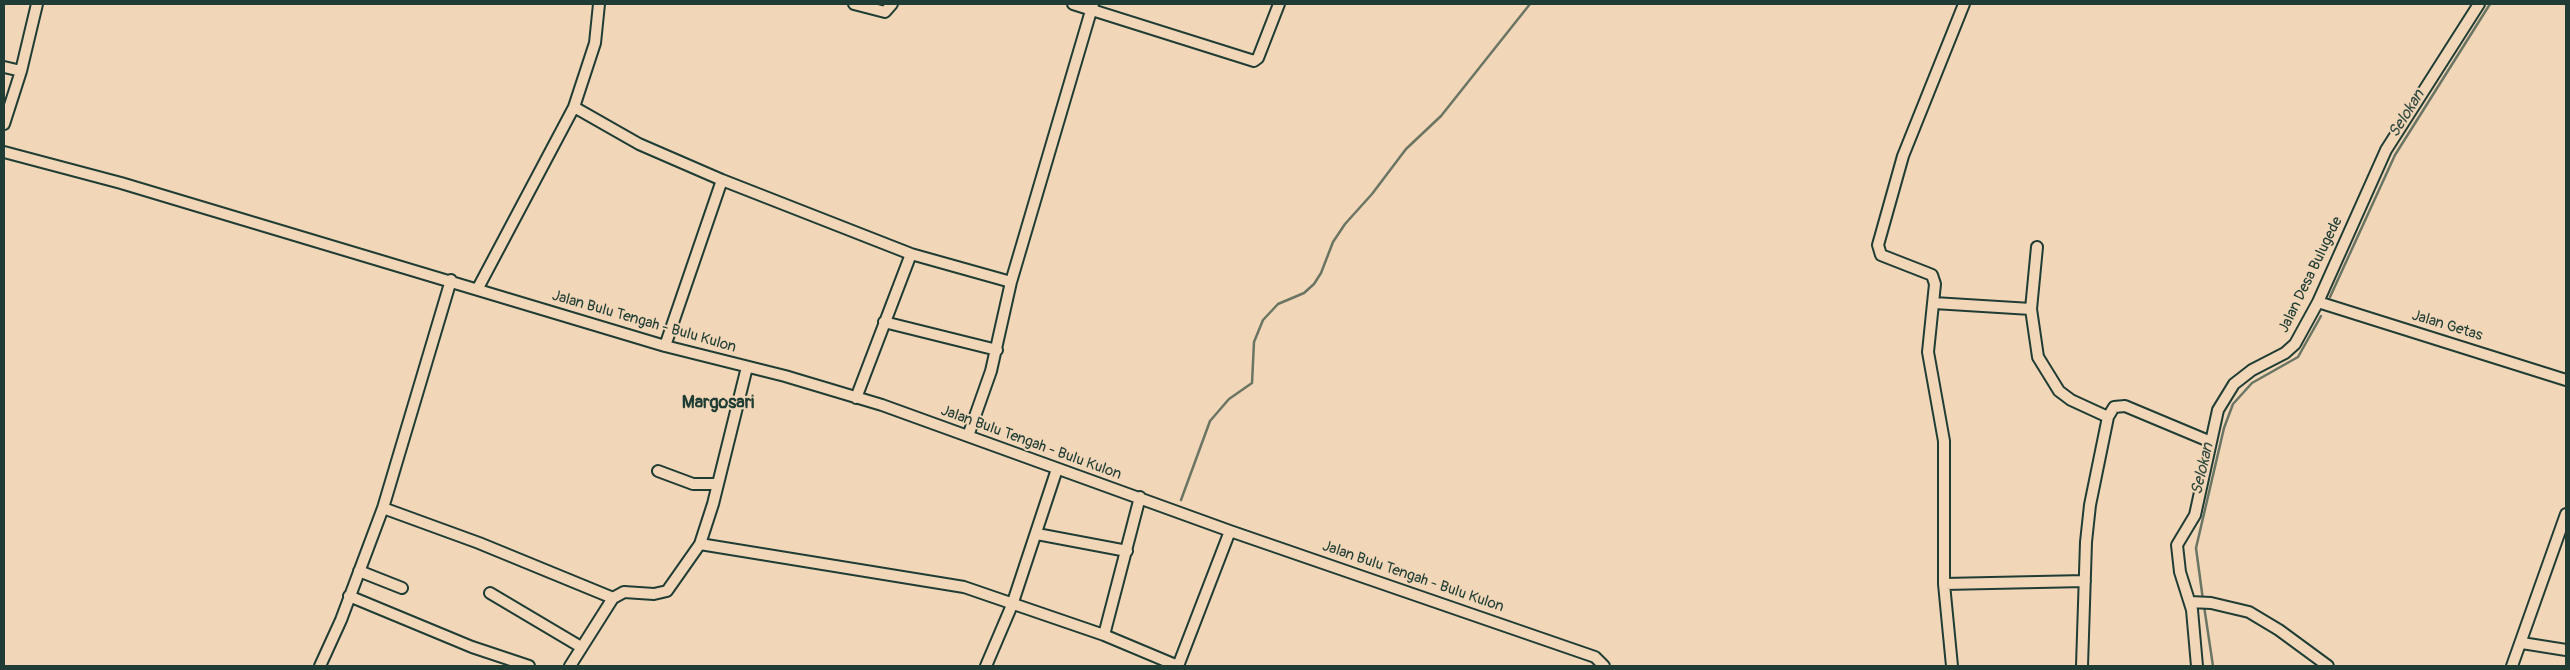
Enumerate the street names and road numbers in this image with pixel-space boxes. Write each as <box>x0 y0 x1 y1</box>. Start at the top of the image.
street label: Jalan Desa Bulugede <box>2275 214 2347 336</box>
street label: Jalan Bulu Tengah - Bulu Kulon <box>550 287 738 357</box>
street label: Jalan Getas <box>2409 307 2485 345</box>
street label: Jalan Bulu Tengah - Bulu Kulon <box>938 402 1124 484</box>
street label: Jalan Bulu Tengah - Bulu Kulon <box>1320 537 1506 617</box>

